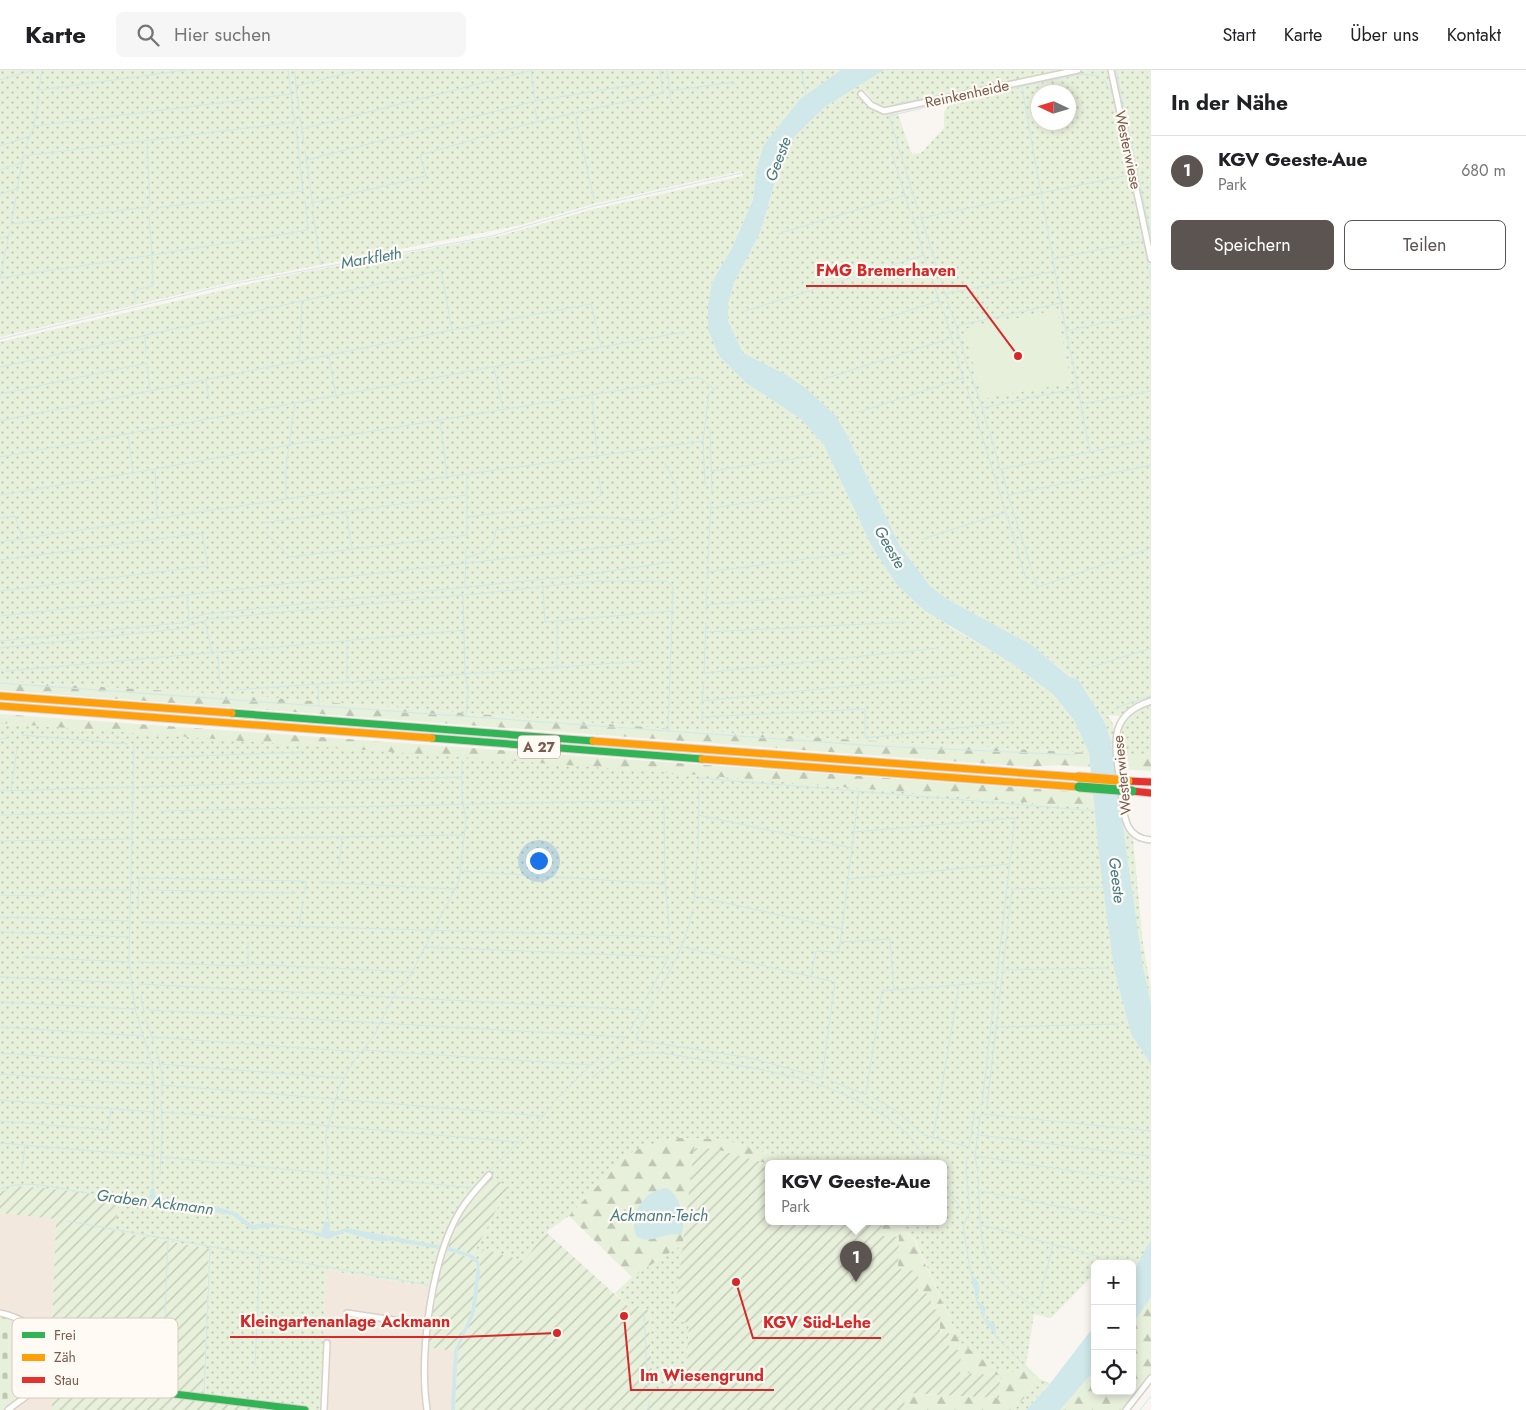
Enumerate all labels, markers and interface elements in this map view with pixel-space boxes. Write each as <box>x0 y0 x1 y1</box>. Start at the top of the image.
search box <box>116 12 466 57</box>
text: Karte <box>25 17 86 52</box>
icon: search <box>134 21 162 49</box>
text: Hier suchen <box>174 21 271 48</box>
text: Start <box>1222 22 1256 48</box>
text: Karte <box>1284 22 1322 48</box>
text: Über uns <box>1350 22 1419 48</box>
text: Kontakt <box>1447 22 1501 48</box>
street label: Reinkenheide <box>923 74 1011 114</box>
north arrow <box>1031 85 1076 130</box>
text: In der Nähe <box>1171 88 1288 118</box>
street label: Westerwiese <box>1109 109 1147 192</box>
water label: Geeste <box>759 133 797 185</box>
text: KGV Geeste-Aue <box>1218 146 1367 173</box>
text: 1 <box>1183 159 1191 182</box>
text: 680 m <box>1461 159 1506 182</box>
text: Park <box>1218 173 1247 196</box>
button: Speichern <box>1171 220 1334 270</box>
button: Teilen <box>1344 220 1506 270</box>
water label: Markfleth <box>339 241 403 275</box>
callout: FMG Bremerhaven <box>806 255 966 286</box>
text: FMG Bremerhaven <box>816 259 956 282</box>
water label: Geeste <box>869 521 911 573</box>
street label: Westerwiese <box>1107 734 1137 816</box>
road number: A 27 <box>518 736 560 759</box>
your location <box>526 848 552 874</box>
water label: Geeste <box>1103 856 1131 904</box>
popup <box>765 1160 947 1225</box>
text: KGV Geeste-Aue <box>781 1168 931 1195</box>
water label: Graben Ackmann <box>95 1183 215 1221</box>
text: Park <box>781 1195 810 1218</box>
water label: Ackmann-Teich <box>609 1204 708 1227</box>
pin: 1 <box>840 1241 872 1282</box>
map controls <box>1091 1260 1136 1395</box>
button: + <box>1091 1260 1136 1305</box>
button: − <box>1091 1305 1136 1350</box>
callout: Kleingartenanlage Ackmann <box>230 1306 460 1337</box>
callout: KGV Süd-Lehe <box>753 1307 881 1338</box>
text: Kleingartenanlage Ackmann <box>240 1310 450 1333</box>
text: KGV Süd-Lehe <box>763 1311 871 1334</box>
legend <box>12 1318 178 1398</box>
text: Frei <box>54 1325 76 1345</box>
text: Zäh <box>54 1347 76 1367</box>
button: locate <box>1091 1350 1136 1395</box>
callout: Im Wiesengrund <box>631 1359 774 1390</box>
text: Im Wiesengrund <box>640 1364 764 1387</box>
text: Stau <box>54 1370 79 1390</box>

